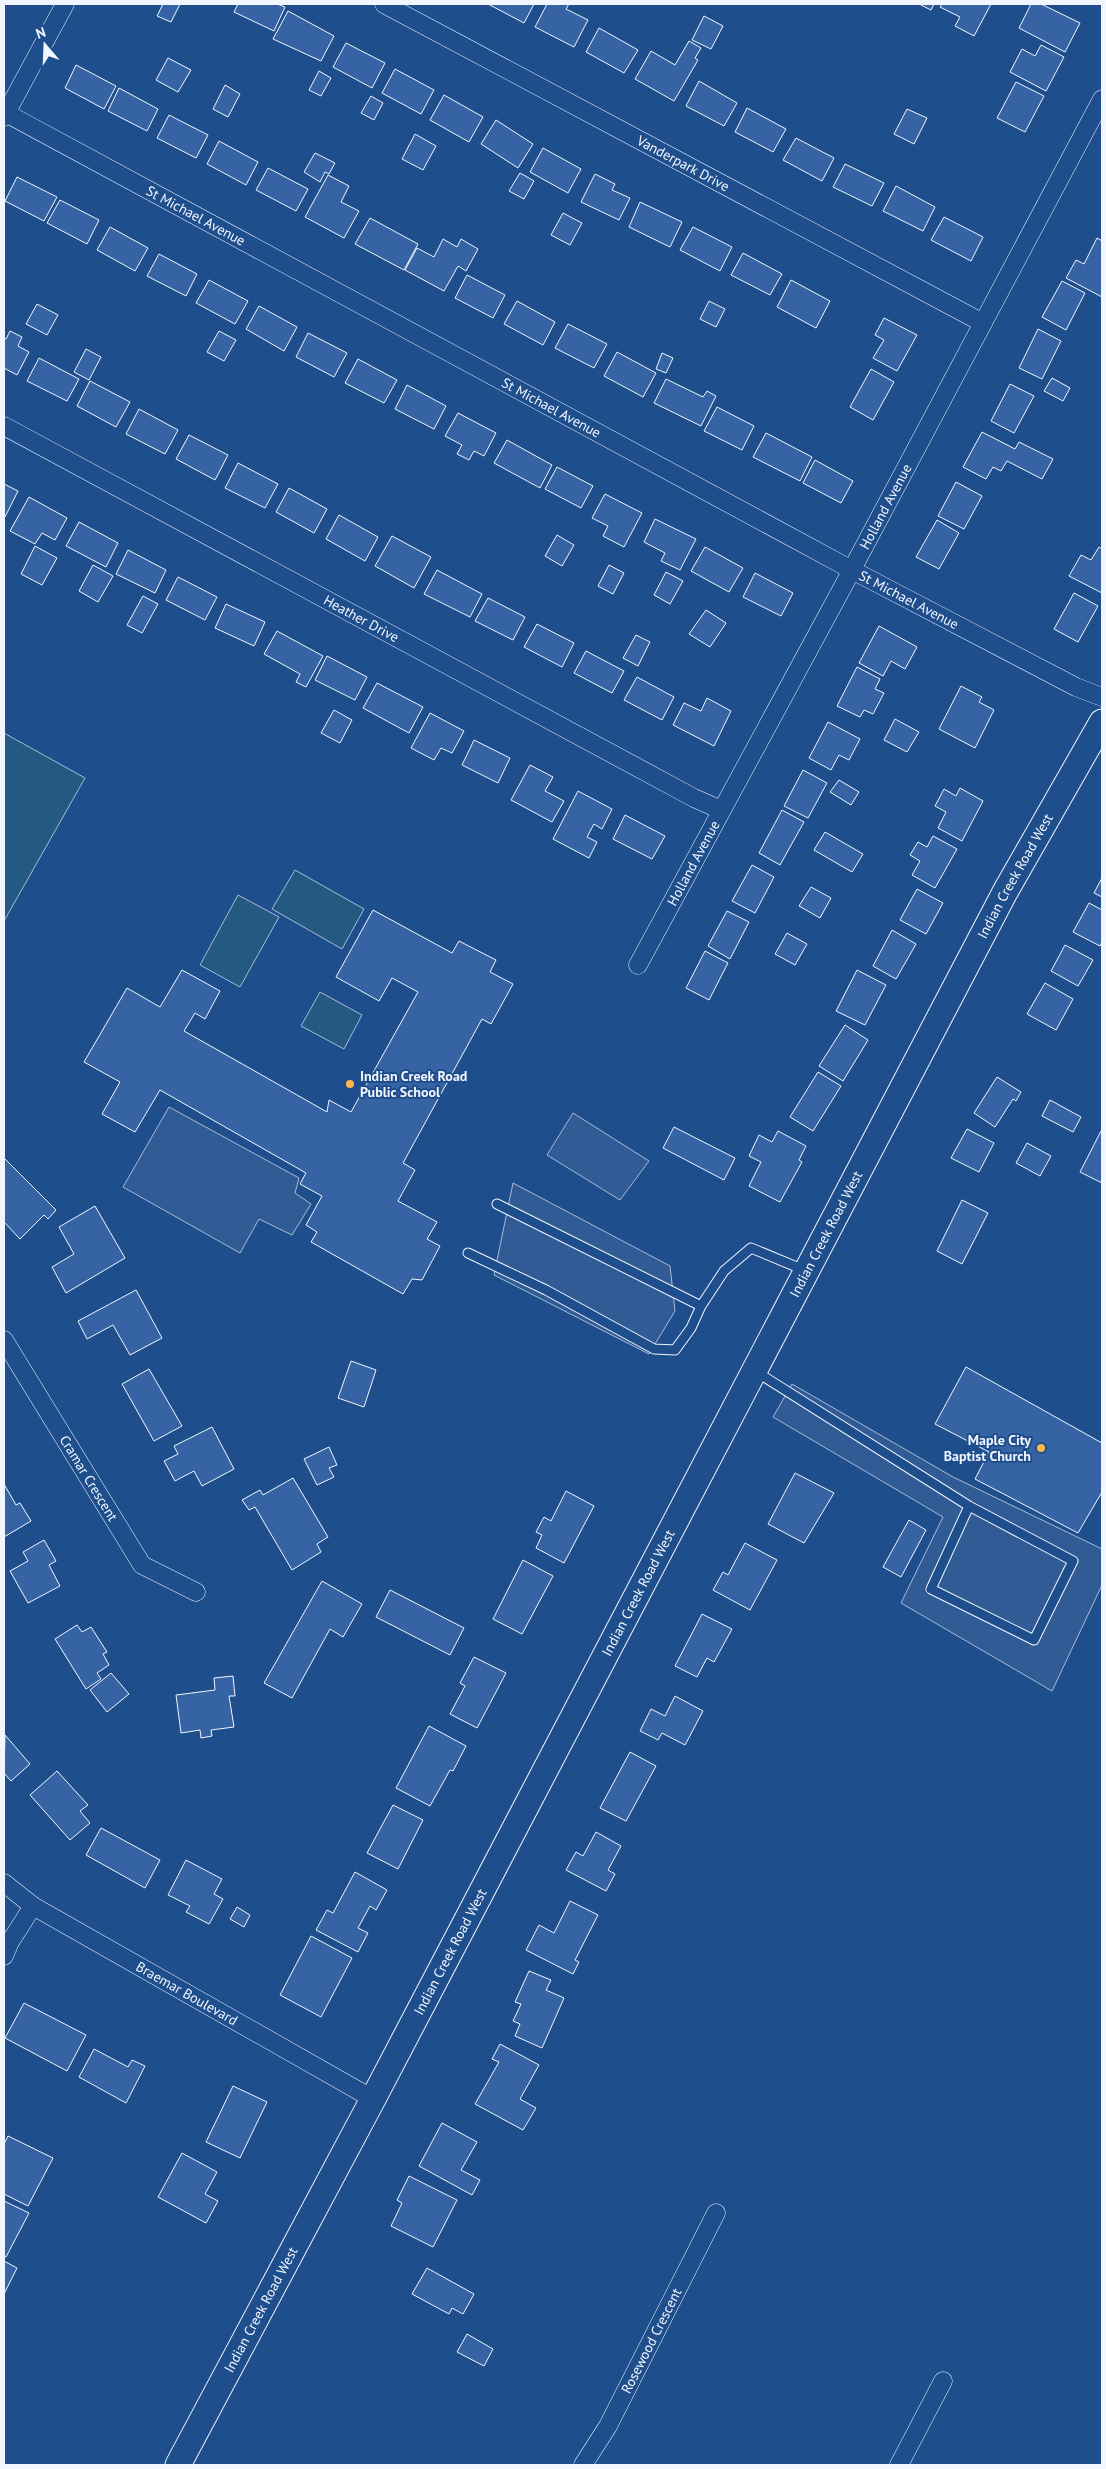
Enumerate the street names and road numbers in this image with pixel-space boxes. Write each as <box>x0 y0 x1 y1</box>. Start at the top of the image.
street label: Vanderpark Drive <box>633 131 733 195</box>
street label: St Michael Avenue <box>143 182 248 250</box>
street label: St Michael Avenue <box>499 374 604 442</box>
street label: Holland Avenue <box>855 461 916 552</box>
street label: St Michael Avenue <box>856 566 962 633</box>
street label: Heather Drive <box>321 591 402 646</box>
street label: Indian Creek Road West <box>973 810 1057 942</box>
street label: Holland Avenue <box>663 817 724 909</box>
street label: Indian Creek Road West <box>785 1168 866 1300</box>
street label: Cramar Crescent <box>56 1432 122 1525</box>
street label: Indian Creek Road West <box>598 1526 679 1659</box>
street label: Indian Creek Road West <box>410 1885 491 2018</box>
street label: Braemar Boulevard <box>133 1957 241 2029</box>
street label: Indian Creek Road West <box>220 2243 302 2376</box>
street label: Rosewood Crescent <box>617 2285 686 2396</box>

